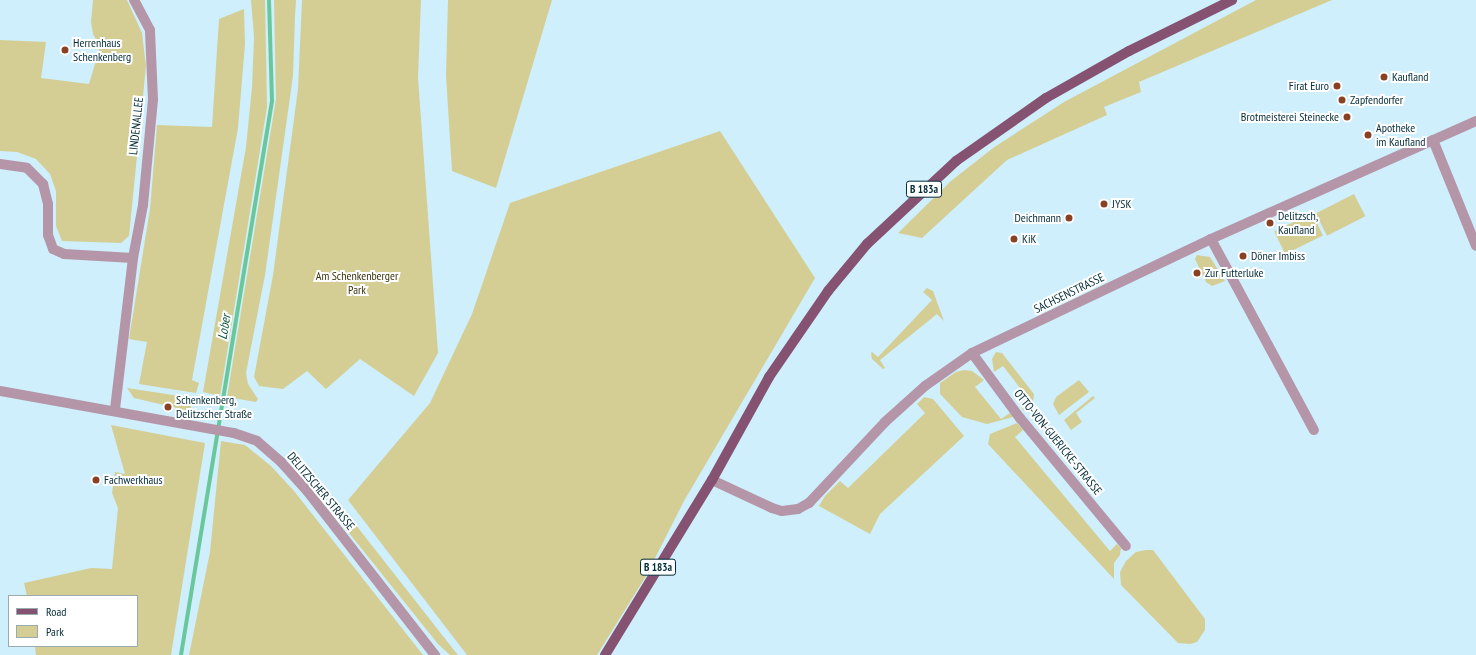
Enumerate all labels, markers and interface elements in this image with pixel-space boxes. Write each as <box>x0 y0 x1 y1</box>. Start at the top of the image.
place label: Herrenhaus Schenkenberg <box>73 36 131 64</box>
marker: Herrenhaus Schenkenberg <box>60 45 70 55</box>
place label: Kaufland <box>1392 70 1429 84</box>
marker: Kaufland <box>1379 72 1389 82</box>
place label: Firat Euro <box>1289 79 1329 93</box>
marker: Firat Euro <box>1332 81 1342 91</box>
place label: Zapfendorfer <box>1350 93 1403 107</box>
marker: Zapfendorfer <box>1337 95 1347 105</box>
street label: LINDENALLEE <box>126 96 146 156</box>
place label: Brotmeisterei Steinecke <box>1241 110 1339 124</box>
marker: Brotmeisterei Steinecke <box>1342 112 1352 122</box>
place label: Apotheke im Kaufland <box>1376 121 1426 149</box>
marker: Apotheke im Kaufland <box>1363 130 1373 140</box>
road number: B 183a <box>906 180 942 198</box>
place label: JYSK <box>1112 197 1131 211</box>
marker: JYSK <box>1099 199 1109 209</box>
place label: Delitzsch, Kaufland <box>1278 209 1318 237</box>
place label: Deichmann <box>1014 211 1061 225</box>
marker: Deichmann <box>1064 213 1074 223</box>
marker: Delitzsch, Kaufland <box>1265 218 1275 228</box>
place label: KiK <box>1022 232 1036 246</box>
marker: KiK <box>1009 234 1019 244</box>
place label: Döner Imbiss <box>1251 249 1305 263</box>
marker: Döner Imbiss <box>1238 251 1248 261</box>
place label: Zur Futterluke <box>1205 266 1264 280</box>
marker: Zur Futterluke <box>1192 268 1202 278</box>
park label: Am Schenkenberger Park <box>316 269 398 297</box>
street label: SACHSENSTRASSE <box>1032 270 1106 316</box>
water label: Lober <box>215 313 235 341</box>
street label: OTTO-VON-GUERICKE-STRASSE <box>1011 386 1105 498</box>
place label: Schenkenberg, Delitzscher Straße <box>176 393 252 421</box>
marker: Schenkenberg, Delitzscher Straße <box>163 402 173 412</box>
street label: DELITZSCHER STRASSE <box>284 449 358 533</box>
place label: Fachwerkhaus <box>104 473 163 487</box>
marker: Fachwerkhaus <box>91 475 101 485</box>
road number: B 183a <box>640 558 676 576</box>
legend <box>8 595 138 647</box>
text: Road <box>46 604 66 619</box>
text: Park <box>46 624 64 639</box>

